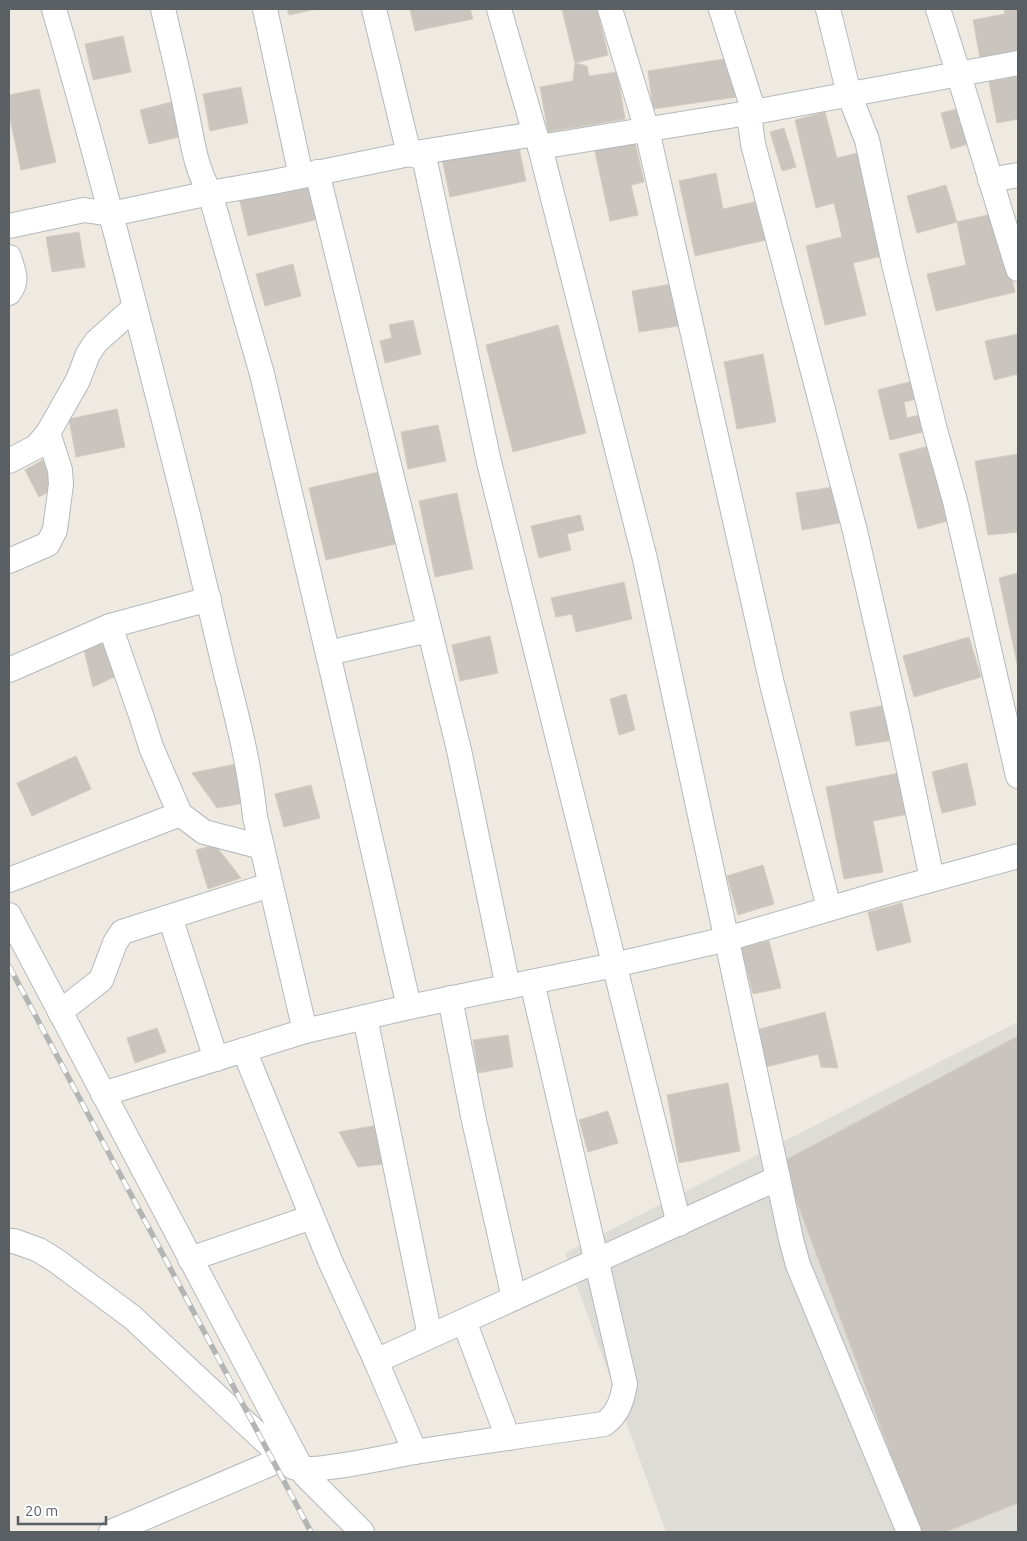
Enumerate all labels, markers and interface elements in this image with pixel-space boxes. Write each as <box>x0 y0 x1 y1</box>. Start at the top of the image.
scale bar <box>18 1494 105 1526</box>
text: 20 m <box>25 1502 58 1519</box>

